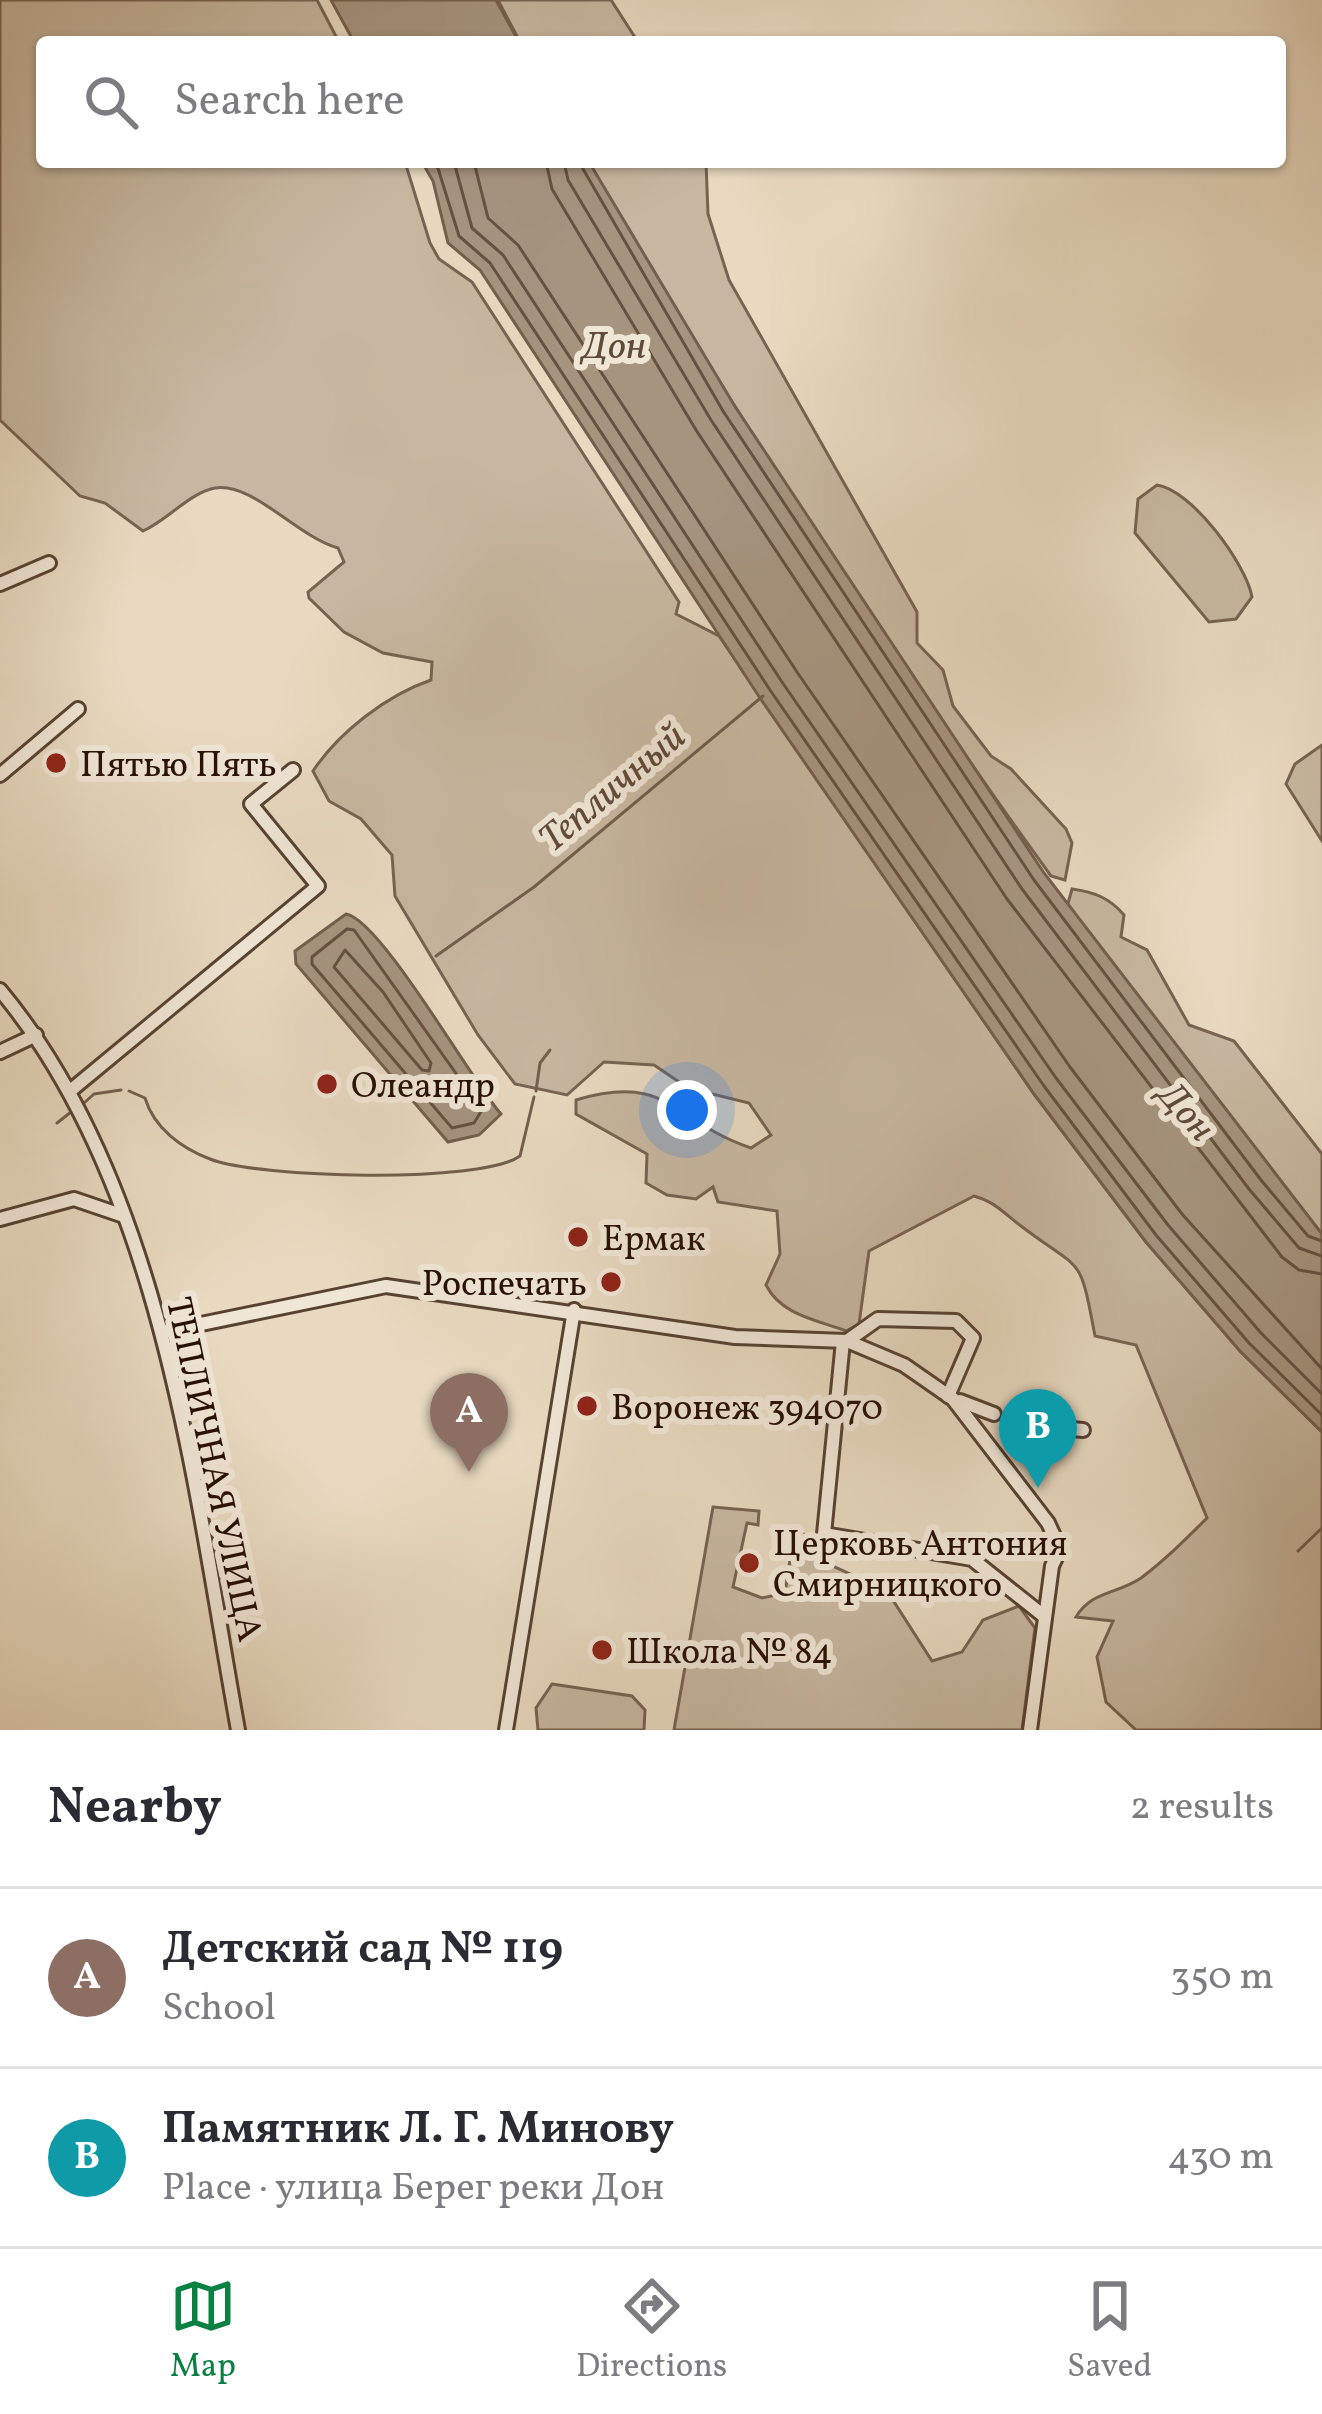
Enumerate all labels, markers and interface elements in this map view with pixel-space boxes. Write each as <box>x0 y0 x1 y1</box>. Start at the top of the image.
search box <box>36 36 1286 168</box>
icon: search <box>78 69 144 135</box>
text: Search here <box>174 71 405 134</box>
water label: Дон <box>579 321 646 375</box>
water label: Тепличный <box>529 712 699 867</box>
place label: Пятью Пять <box>80 742 277 792</box>
marker: Пятью Пять <box>43 750 69 776</box>
place label: Олеандр <box>351 1063 495 1113</box>
water label: Дон <box>1142 1068 1226 1155</box>
marker: Олеандр <box>314 1071 340 1097</box>
your location <box>657 1080 717 1140</box>
place label: Ермак <box>602 1216 706 1266</box>
marker: Ермак <box>565 1224 591 1250</box>
place label: Роспечать <box>422 1261 587 1311</box>
marker: Роспечать <box>598 1269 624 1295</box>
street label: ТЕПЛИЧНАЯ УЛИЦА <box>151 1293 273 1647</box>
pin: A <box>430 1373 508 1472</box>
place label: Воронеж 394070 <box>611 1385 883 1435</box>
pin: B <box>999 1389 1077 1488</box>
marker: Воронеж 394070 <box>574 1393 600 1419</box>
place label: Церковь Антония Смирницкого <box>773 1521 1067 1612</box>
marker: Церковь Антония Смирницкого <box>736 1550 762 1576</box>
place label: Школа № 84 <box>626 1629 833 1679</box>
marker: Школа № 84 <box>589 1637 615 1663</box>
text: Nearby <box>48 1773 222 1844</box>
text: 2 results <box>1130 1781 1274 1835</box>
text: Детский сад № 119 <box>162 1919 563 1982</box>
text: A <box>73 1951 101 2005</box>
text: 350 m <box>1170 1951 1274 2005</box>
text: School <box>162 1982 276 2036</box>
text: Памятник Л. Г. Минову <box>162 2099 674 2162</box>
text: B <box>74 2131 100 2185</box>
text: 430 m <box>1167 2131 1274 2185</box>
text: Place · улица Берег реки Дон <box>162 2162 664 2216</box>
tab: Map <box>170 2273 236 2391</box>
tab: Directions <box>576 2273 727 2391</box>
tab: Saved <box>1067 2273 1152 2391</box>

